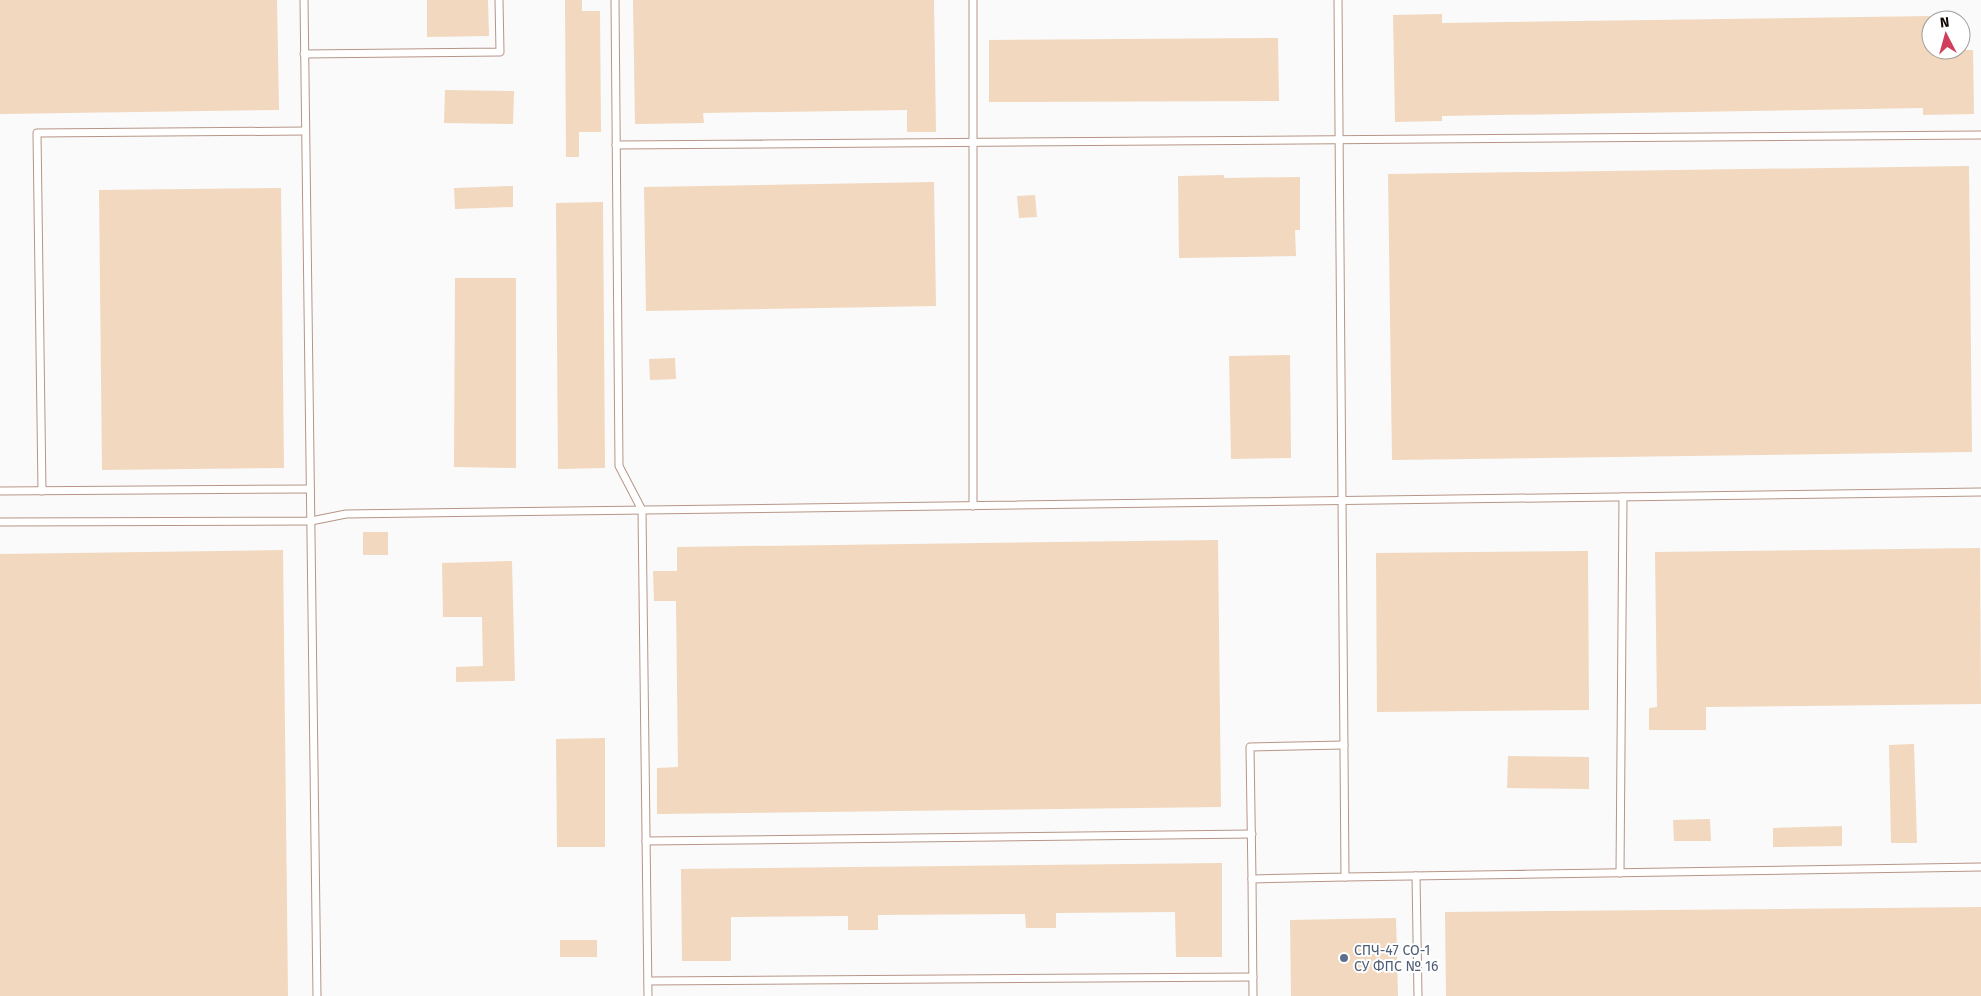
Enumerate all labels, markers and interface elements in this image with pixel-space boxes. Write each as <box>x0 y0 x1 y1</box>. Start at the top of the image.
north arrow <box>1921 10 1971 60</box>
text: N <box>1939 14 1950 32</box>
place label: СПЧ-47 СО-1 СУ ФПС № 16 <box>1354 942 1438 975</box>
marker: СПЧ-47 СО-1 СУ ФПС № 16 <box>1338 952 1350 964</box>

